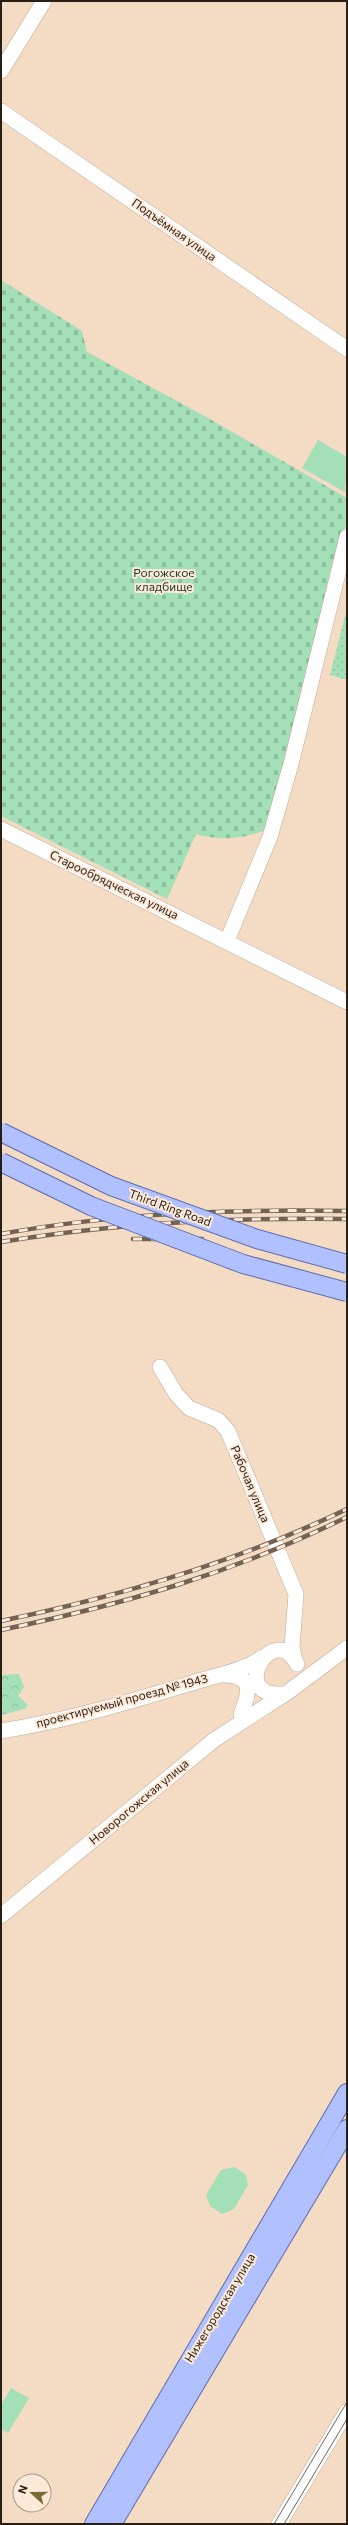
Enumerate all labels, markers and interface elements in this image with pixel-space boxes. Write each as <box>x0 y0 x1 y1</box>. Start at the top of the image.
street label: Подъёмная улица <box>130 195 219 264</box>
park label: Рогожское кладбище <box>133 565 195 593</box>
street label: Старообрядческая улица <box>48 847 181 921</box>
street label: Third Ring Road <box>127 1186 213 1228</box>
street label: Рабочая улица <box>228 1443 273 1524</box>
street label: проектируемый проезд № 1943 <box>34 1670 209 1730</box>
street label: Новорогожская улица <box>86 1756 191 1847</box>
street label: Нижегородская улица <box>181 2250 257 2365</box>
north arrow <box>12 2473 52 2513</box>
text: N <box>15 2483 30 2495</box>

